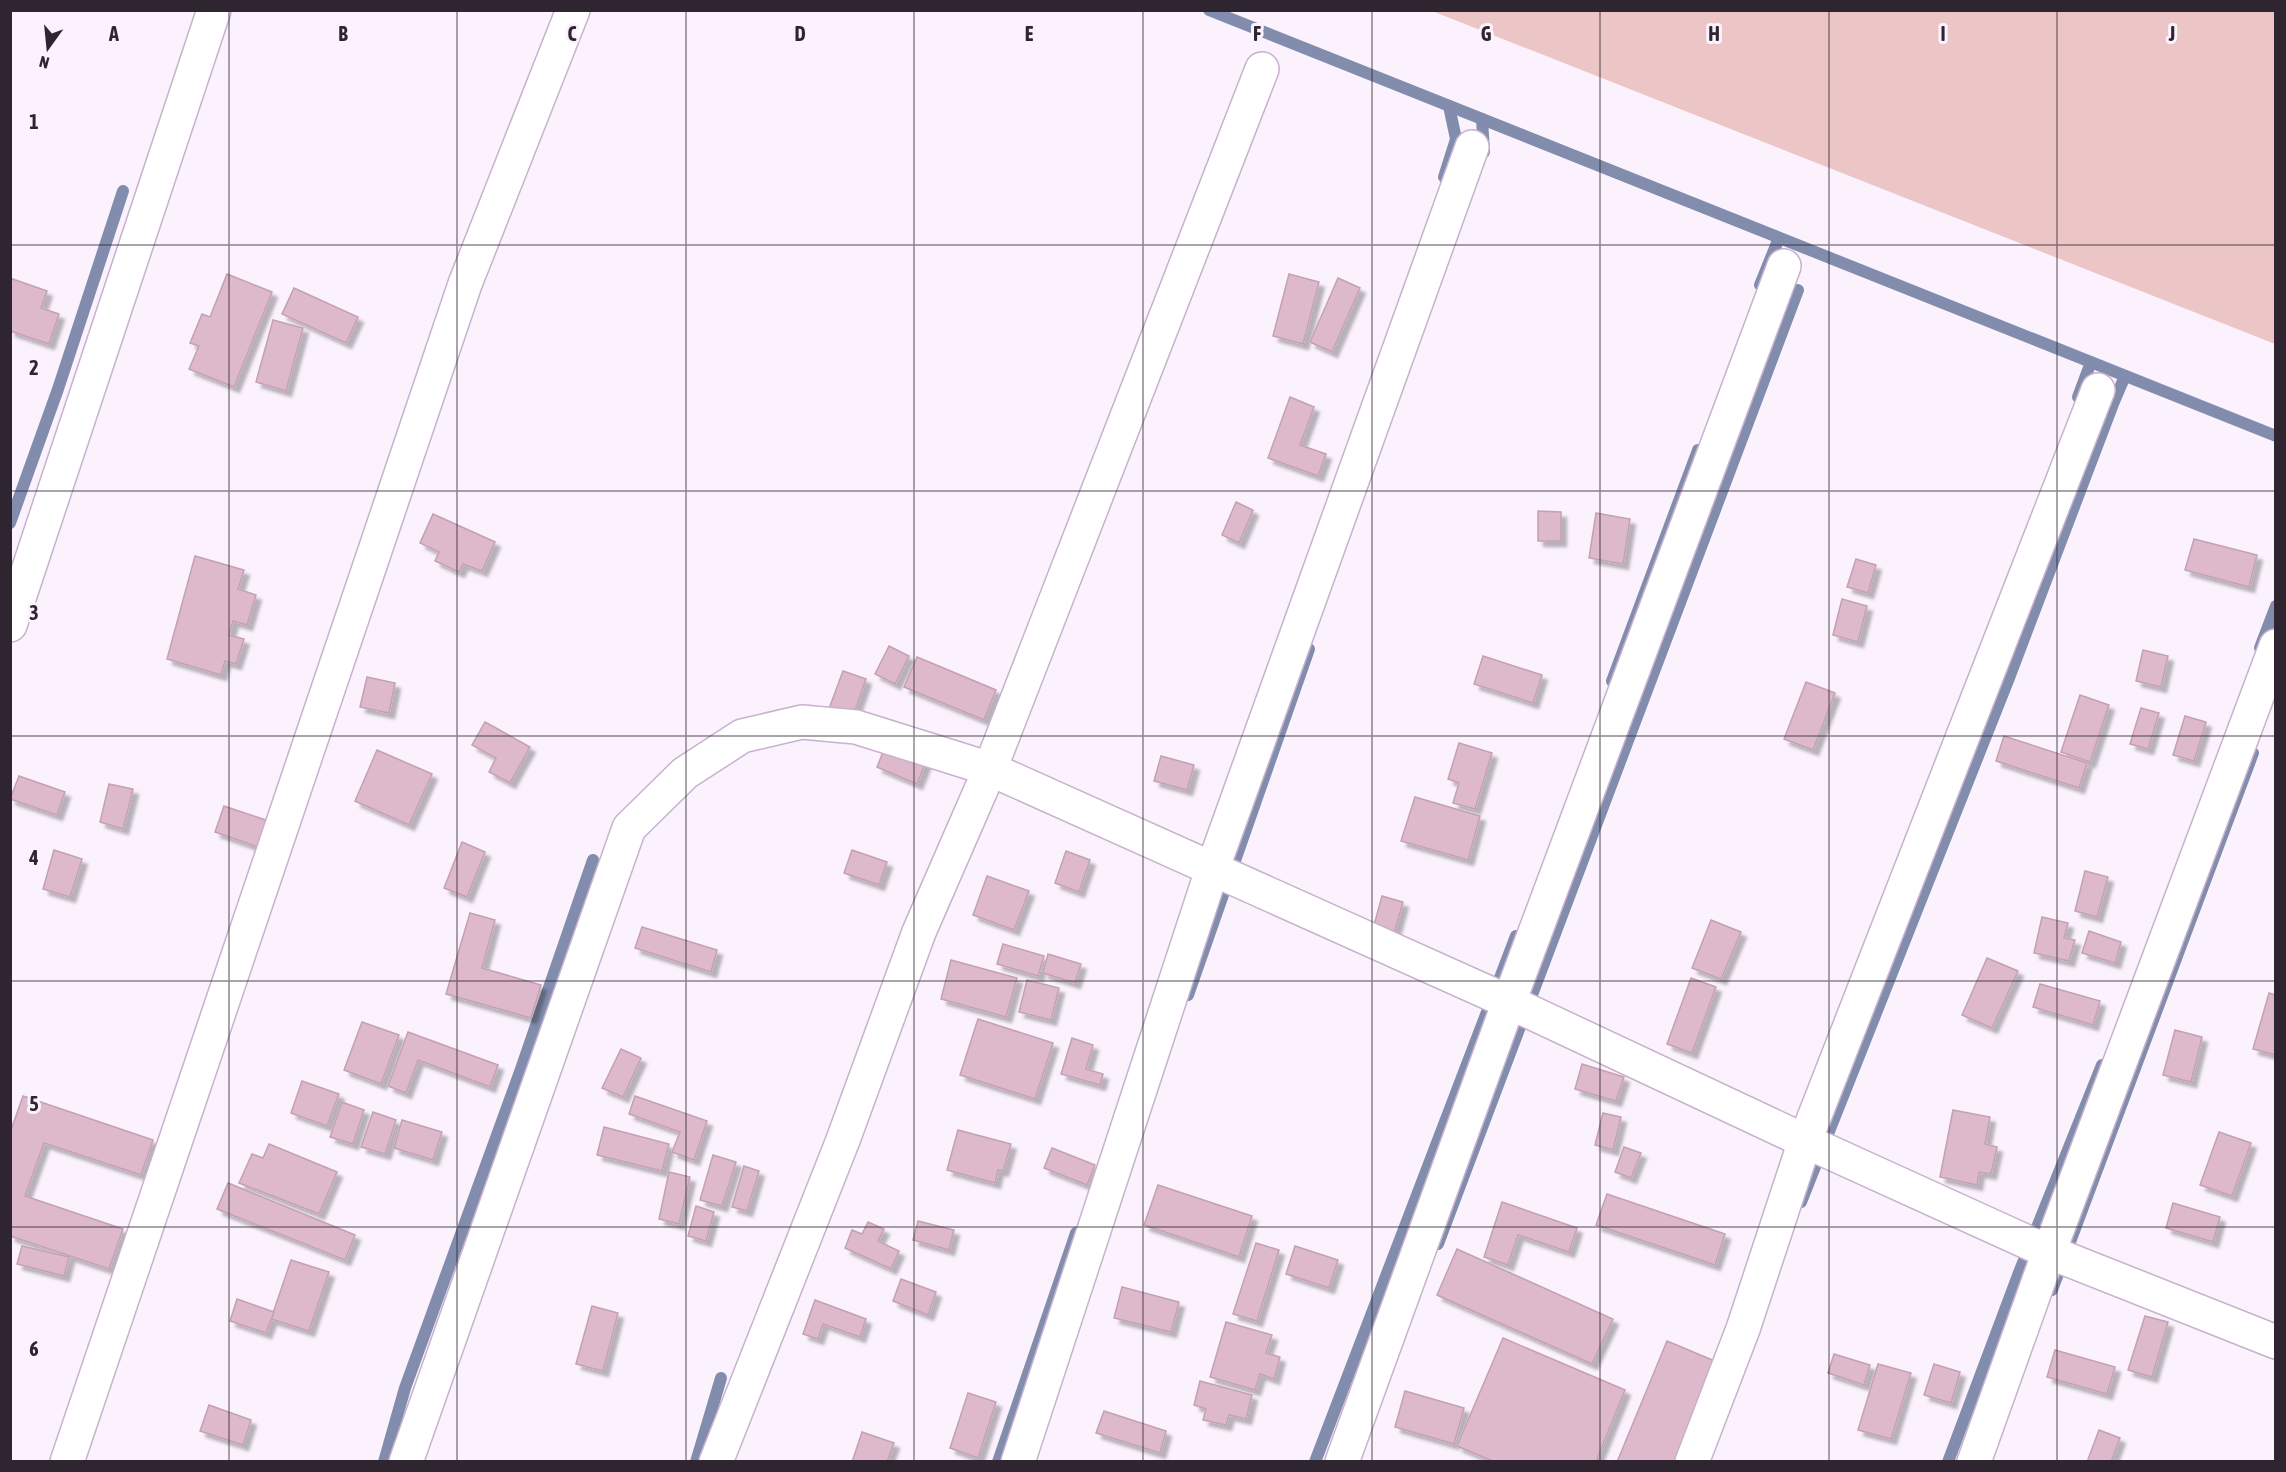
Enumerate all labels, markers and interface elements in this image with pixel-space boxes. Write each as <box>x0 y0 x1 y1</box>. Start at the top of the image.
north arrow <box>18 18 78 78</box>
text: A <box>108 22 119 45</box>
text: B <box>338 22 348 45</box>
text: C <box>568 22 577 45</box>
text: D <box>794 22 806 45</box>
text: E <box>1025 22 1034 45</box>
text: F <box>1253 22 1261 45</box>
text: G <box>1481 22 1492 45</box>
text: H <box>1708 22 1720 45</box>
text: I <box>1940 22 1946 45</box>
text: J <box>2168 22 2175 45</box>
text: N <box>37 53 51 72</box>
text: 1 <box>29 110 39 133</box>
text: 2 <box>29 356 39 379</box>
text: 3 <box>29 601 39 624</box>
text: 4 <box>28 846 39 869</box>
text: 5 <box>29 1092 39 1115</box>
text: 6 <box>29 1337 39 1360</box>

